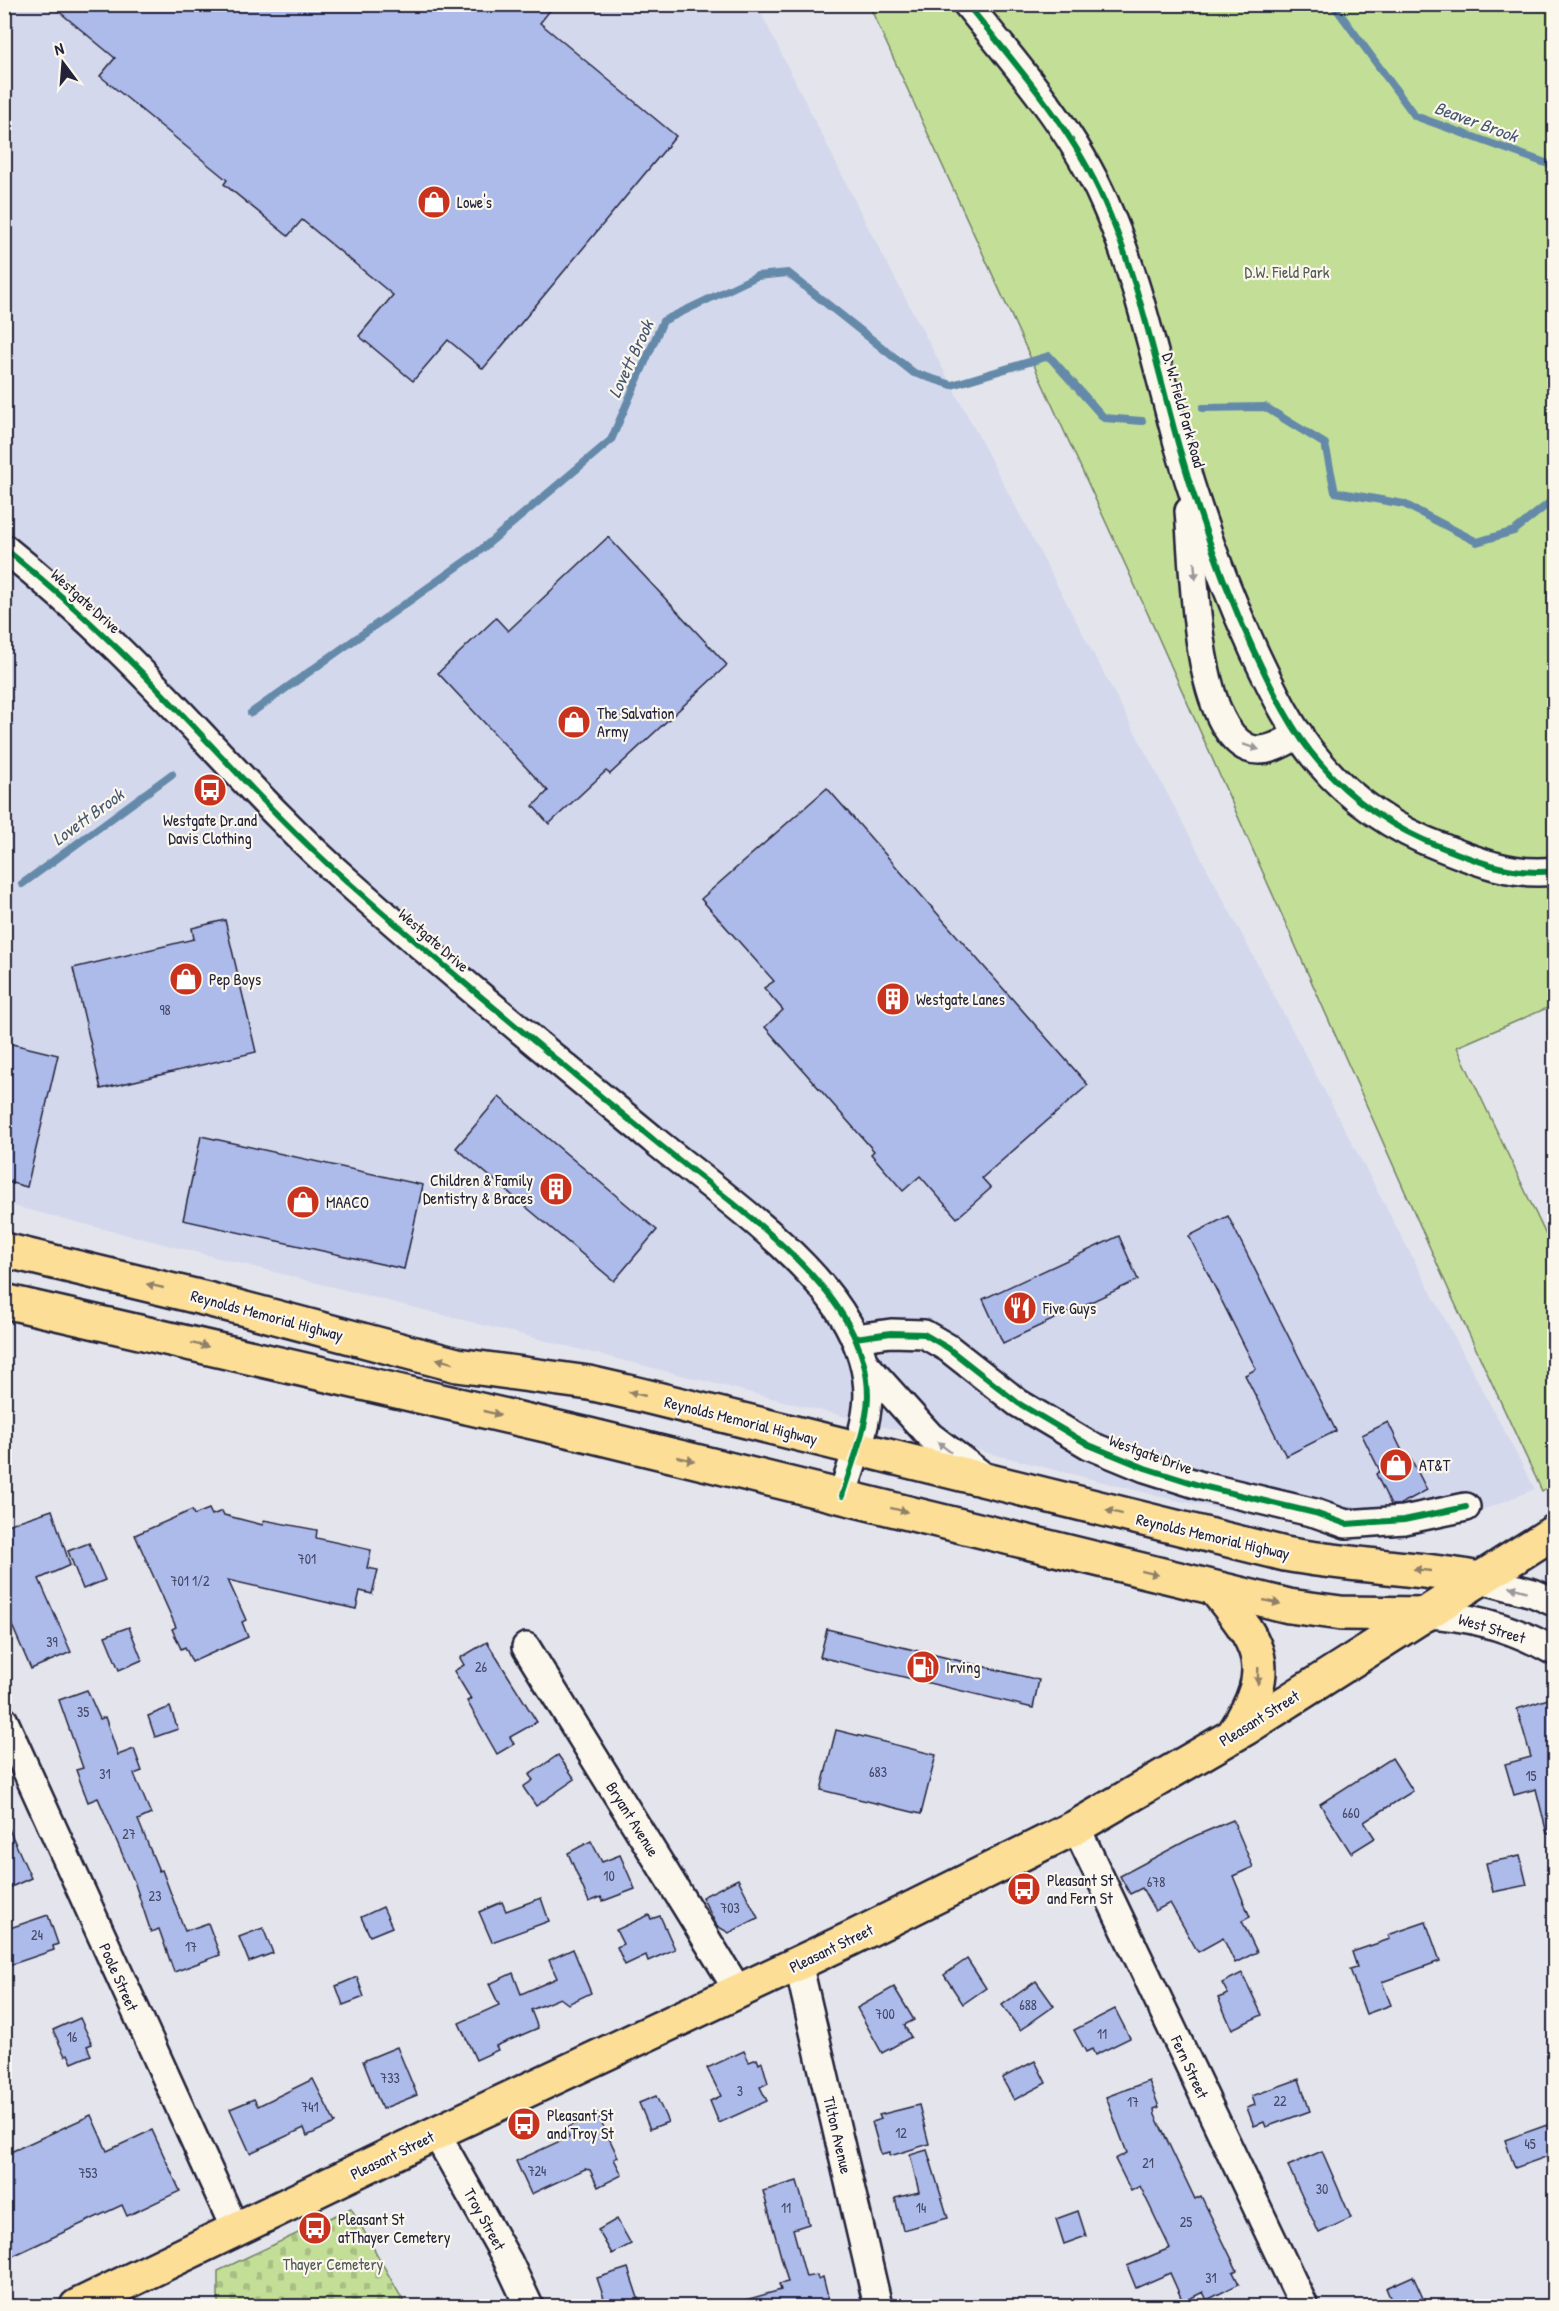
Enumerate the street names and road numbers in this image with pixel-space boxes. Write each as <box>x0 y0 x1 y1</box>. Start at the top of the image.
street label: D. W. Field Park Road <box>1157 350 1211 470</box>
street label: Westgate Drive <box>46 564 126 639</box>
street label: Westgate Drive <box>394 903 474 977</box>
street label: Reynolds Memorial Highway <box>188 1284 346 1346</box>
street label: Reynolds Memorial Highway <box>662 1390 820 1450</box>
street label: Westgate Drive <box>1106 1429 1196 1479</box>
street label: Reynolds Memorial Highway <box>1134 1508 1292 1564</box>
street label: West Street <box>1456 1607 1529 1649</box>
street label: Pleasant Street <box>1215 1684 1304 1751</box>
street label: Bryant Avenue <box>601 1777 665 1861</box>
street label: Pleasant Street <box>785 1918 877 1978</box>
street label: Poole Street <box>94 1940 144 2015</box>
street label: Fern Street <box>1166 2031 1214 2102</box>
street label: Tilton Avenue <box>818 2094 858 2176</box>
street label: Pleasant Street <box>346 2125 438 2185</box>
street label: Troy Street <box>459 2184 511 2254</box>

